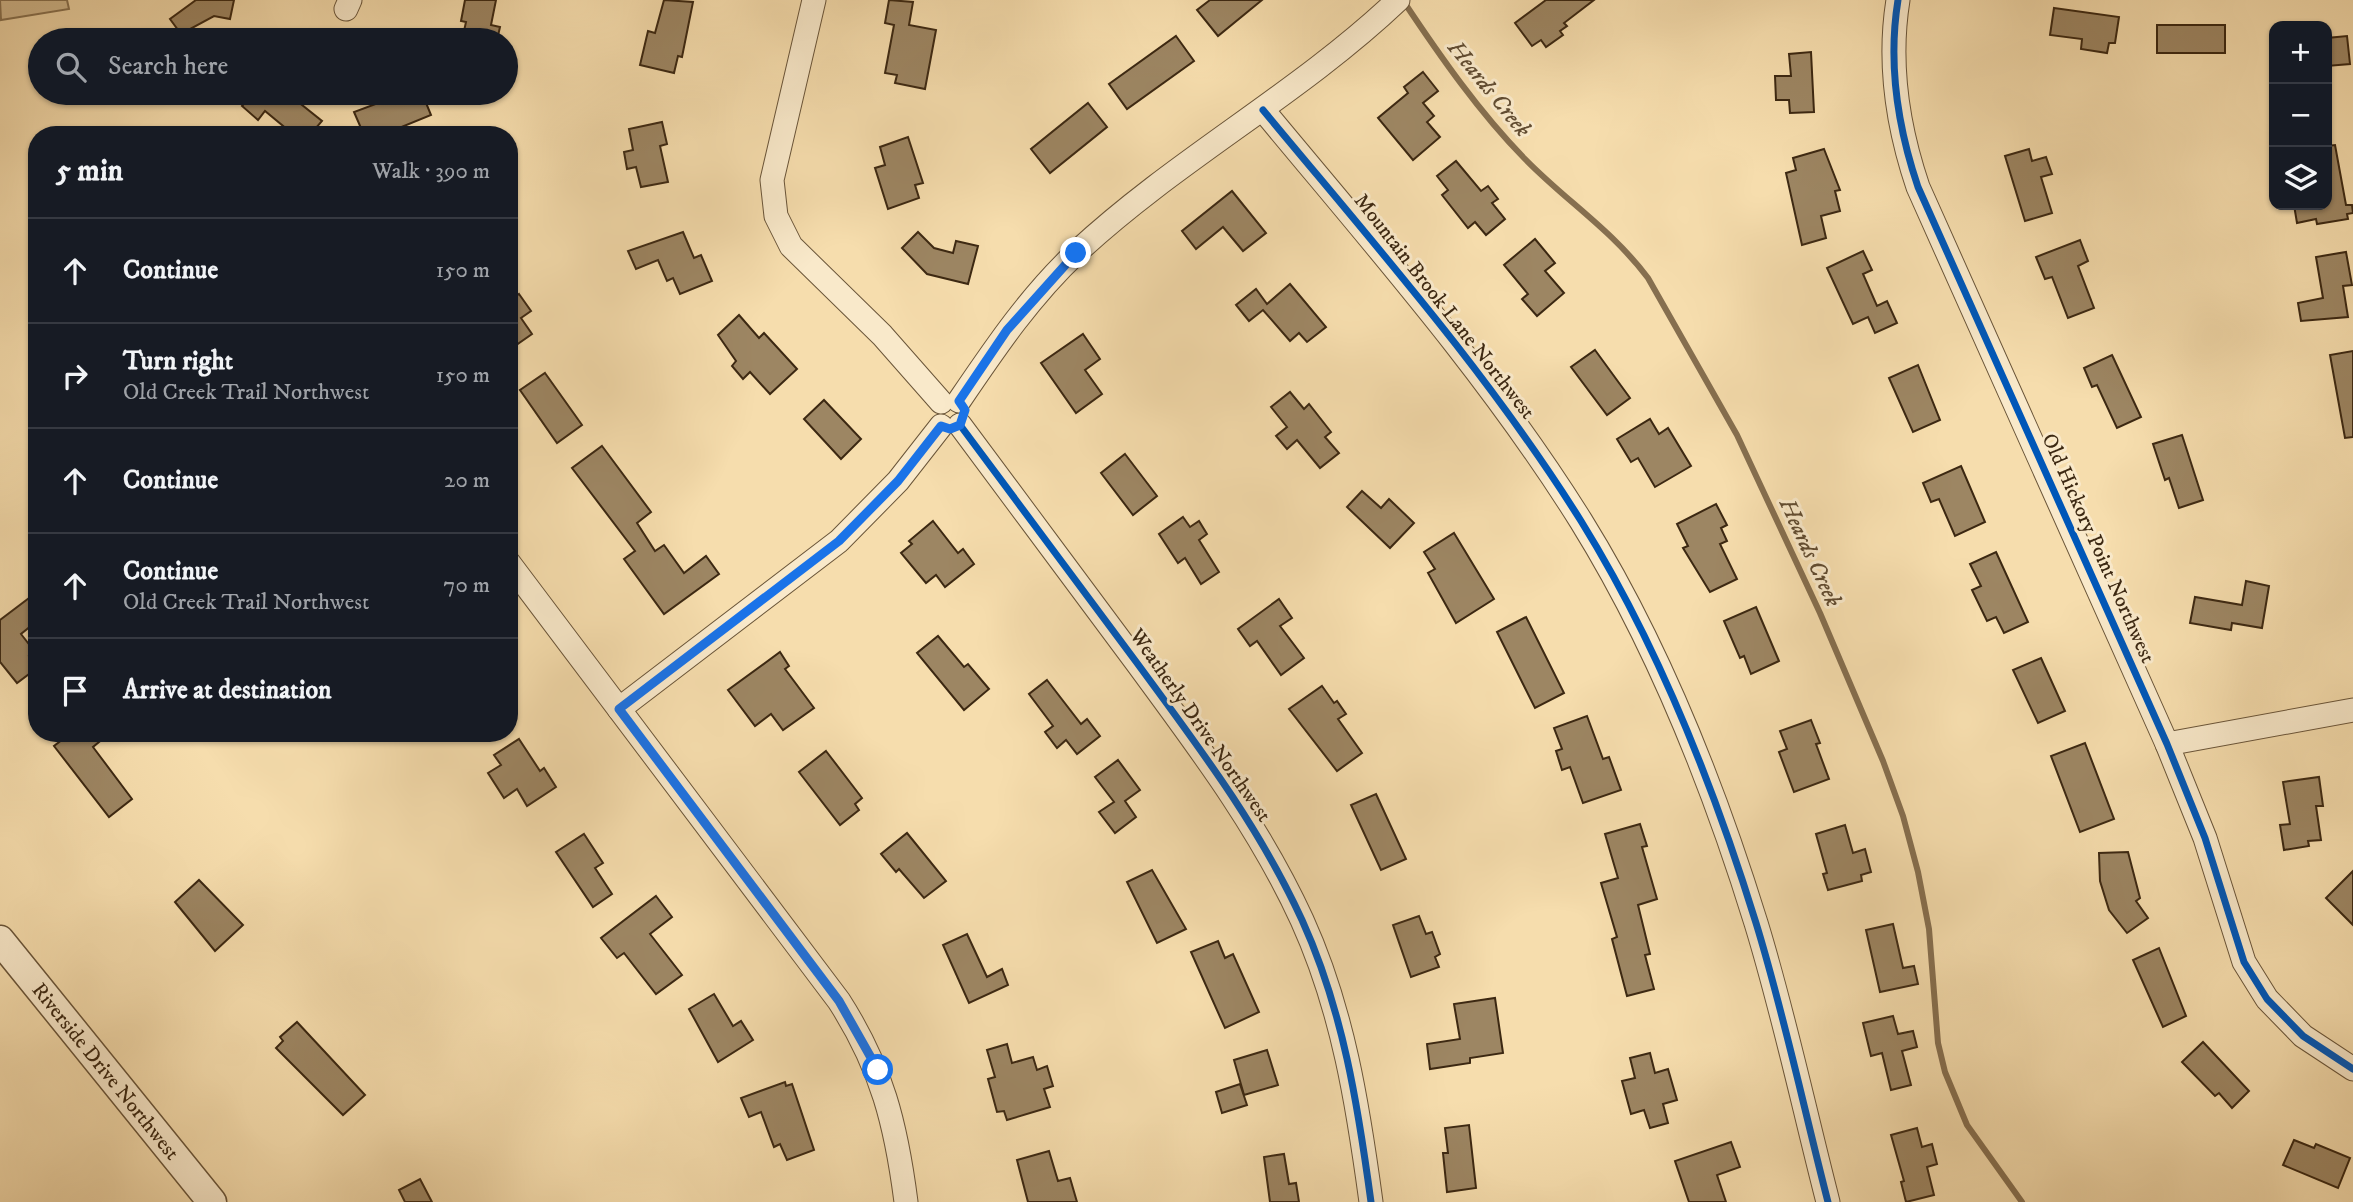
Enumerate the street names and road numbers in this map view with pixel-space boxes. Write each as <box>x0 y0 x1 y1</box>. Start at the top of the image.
street label: Mountain Brook Lane Northwest <box>1348 189 1541 425</box>
street label: Old Hickory Point Northwest <box>2036 430 2161 667</box>
street label: Weatherly Drive Northwest <box>1123 623 1277 827</box>
street label: Riverside Drive Northwest <box>26 978 185 1166</box>

